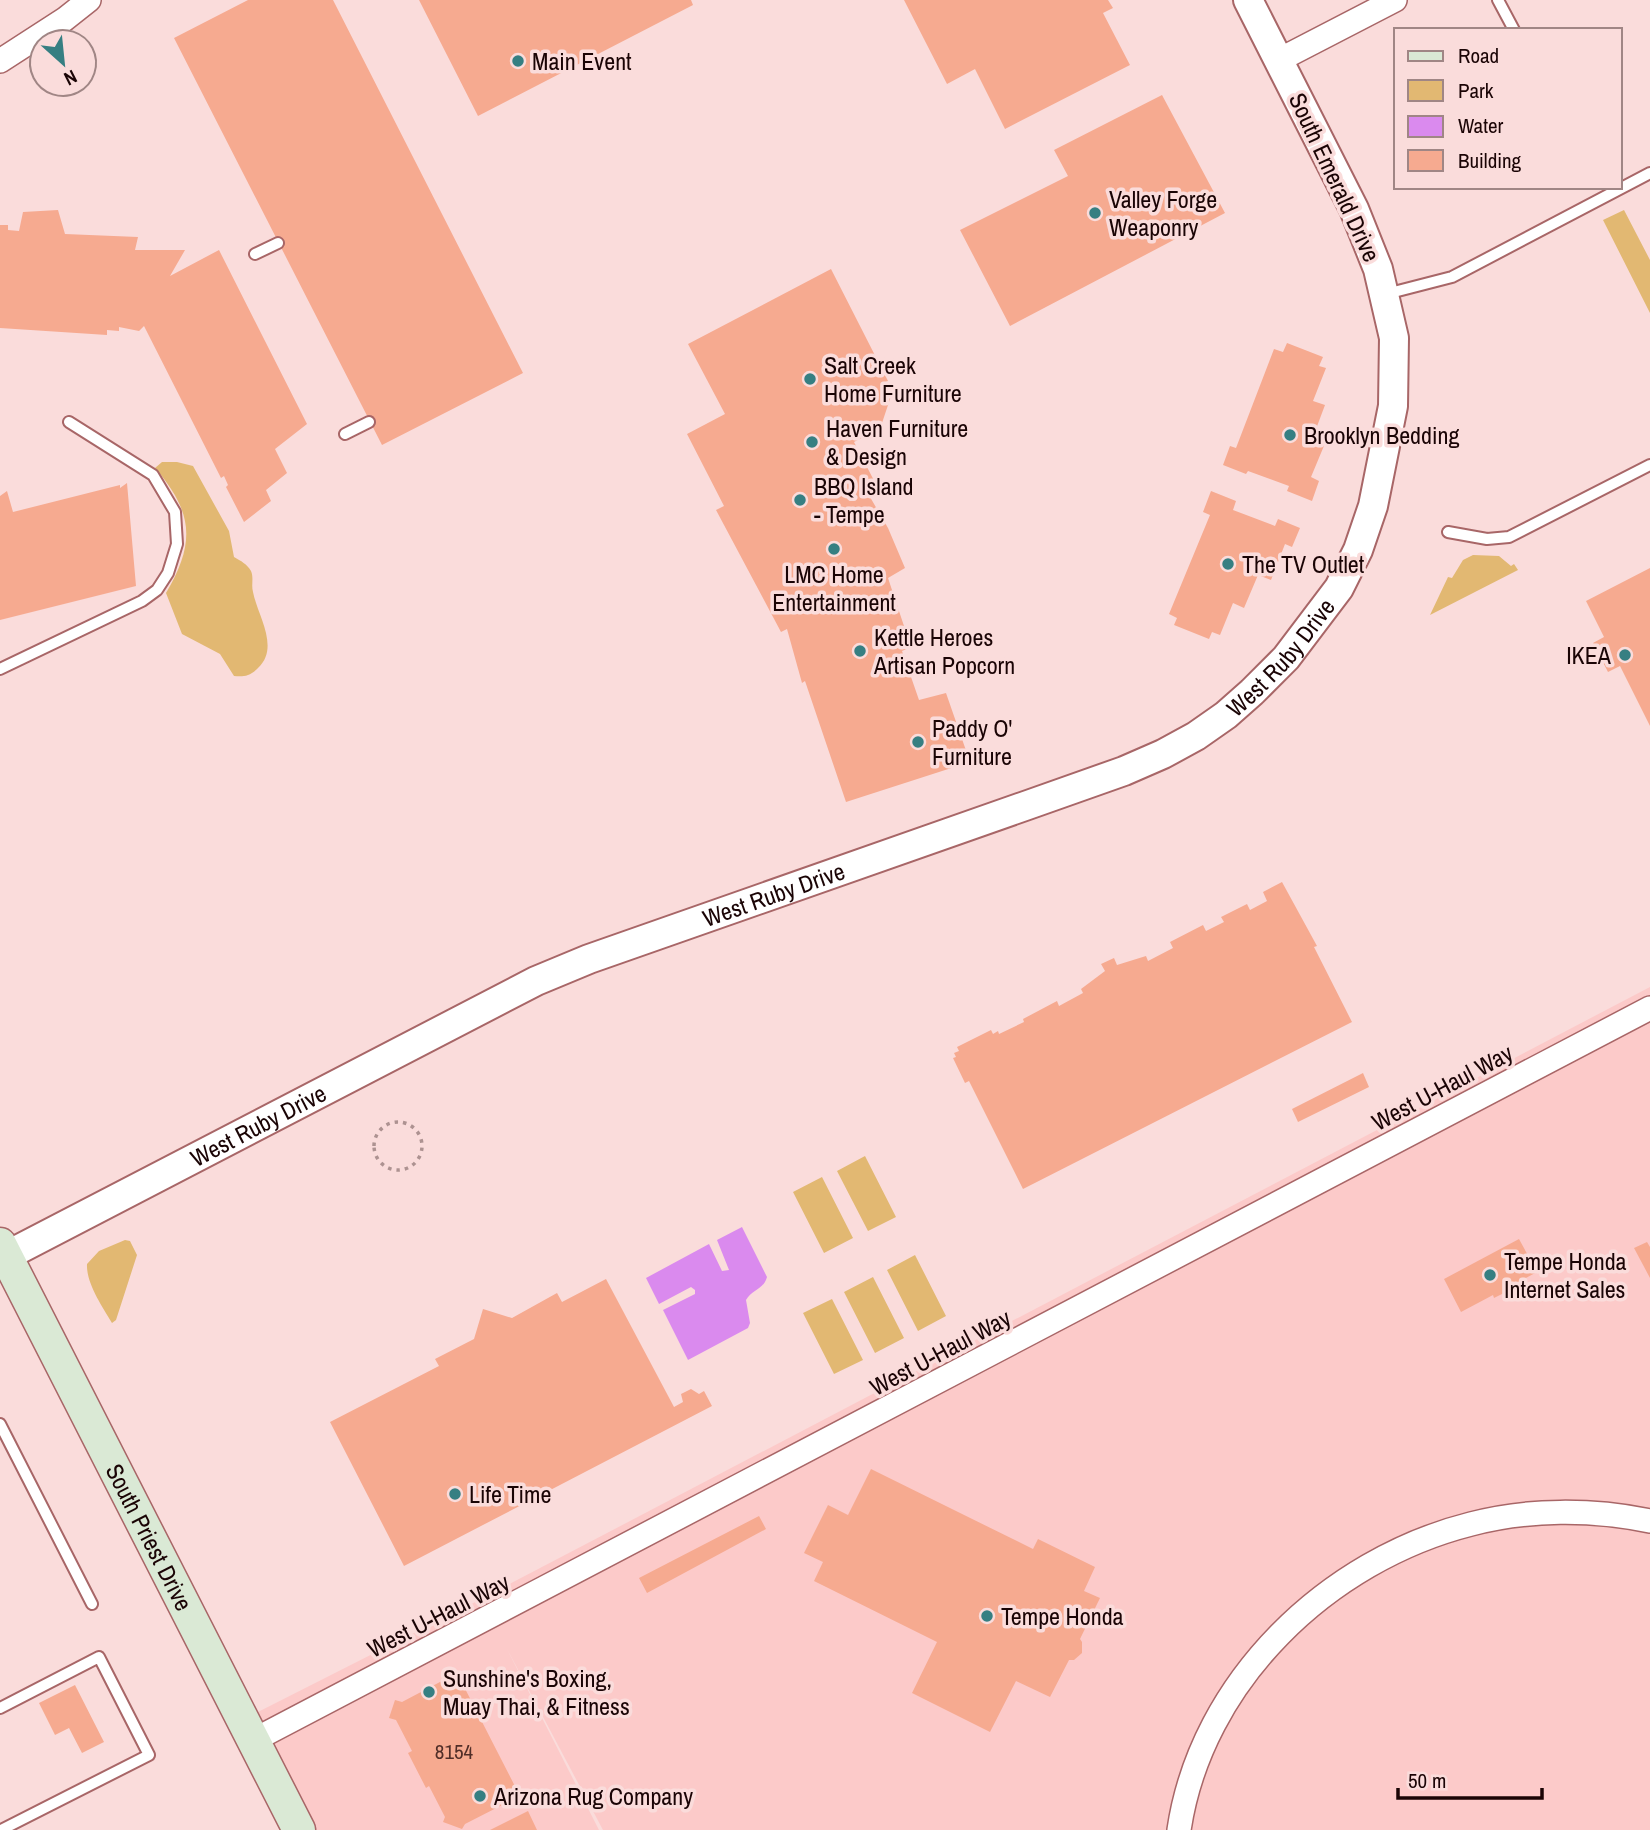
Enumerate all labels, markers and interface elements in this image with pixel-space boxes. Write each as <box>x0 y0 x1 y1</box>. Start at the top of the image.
north arrow <box>28 28 98 98</box>
legend <box>1394 28 1622 189</box>
text: Road <box>1458 41 1499 70</box>
place label: Main Event <box>532 45 632 77</box>
marker: Main Event <box>510 53 526 69</box>
text: N <box>60 64 82 92</box>
text: Park <box>1458 76 1494 105</box>
street label: South Emerald Drive <box>1282 87 1388 267</box>
text: Water <box>1458 111 1504 140</box>
text: Building <box>1458 146 1522 175</box>
place label: Valley Forge Weaponry <box>1109 183 1217 243</box>
marker: Valley Forge Weaponry <box>1087 205 1103 221</box>
place label: Salt Creek Home Furniture <box>824 349 962 409</box>
marker: Salt Creek Home Furniture <box>802 371 818 387</box>
place label: Haven Furniture & Design <box>826 412 968 472</box>
place label: Brooklyn Bedding <box>1304 419 1459 451</box>
marker: Brooklyn Bedding <box>1282 427 1298 443</box>
marker: Haven Furniture & Design <box>804 434 820 450</box>
place label: BBQ Island - Tempe <box>814 470 914 530</box>
marker: BBQ Island - Tempe <box>792 492 808 508</box>
marker: LMC Home Entertainment <box>826 541 842 557</box>
place label: The TV Outlet <box>1242 548 1365 580</box>
marker: The TV Outlet <box>1220 556 1236 572</box>
place label: LMC Home Entertainment <box>772 558 896 618</box>
street label: West Ruby Drive <box>1219 592 1342 723</box>
place label: Kettle Heroes Artisan Popcorn <box>873 621 1015 681</box>
place label: IKEA <box>1566 639 1612 671</box>
marker: Kettle Heroes Artisan Popcorn <box>852 643 868 659</box>
marker: IKEA <box>1617 647 1633 663</box>
place label: Paddy O' Furniture <box>932 712 1012 772</box>
marker: Paddy O' Furniture <box>910 734 926 750</box>
street label: West Ruby Drive <box>698 855 849 934</box>
street label: West U-Haul Way <box>1366 1036 1518 1138</box>
street label: West Ruby Drive <box>185 1077 331 1174</box>
place label: Tempe Honda Internet Sales <box>1504 1245 1627 1305</box>
marker: Tempe Honda Internet Sales <box>1482 1267 1498 1283</box>
street label: West U-Haul Way <box>864 1301 1016 1403</box>
street label: South Priest Drive <box>99 1458 200 1616</box>
place label: Life Time <box>469 1478 551 1510</box>
marker: Life Time <box>447 1486 463 1502</box>
street label: West U-Haul Way <box>362 1565 515 1665</box>
place label: Tempe Honda <box>1001 1600 1124 1632</box>
marker: Tempe Honda <box>979 1608 995 1624</box>
place label: Sunshine's Boxing, Muay Thai, & Fitness <box>443 1662 630 1722</box>
marker: Sunshine's Boxing, Muay Thai, & Fitness <box>421 1684 437 1700</box>
house number: 8154 <box>435 1737 474 1766</box>
scale bar <box>1398 1756 1542 1800</box>
text: 50 m <box>1408 1766 1446 1795</box>
place label: Arizona Rug Company <box>493 1780 693 1812</box>
marker: Arizona Rug Company <box>472 1788 488 1804</box>

